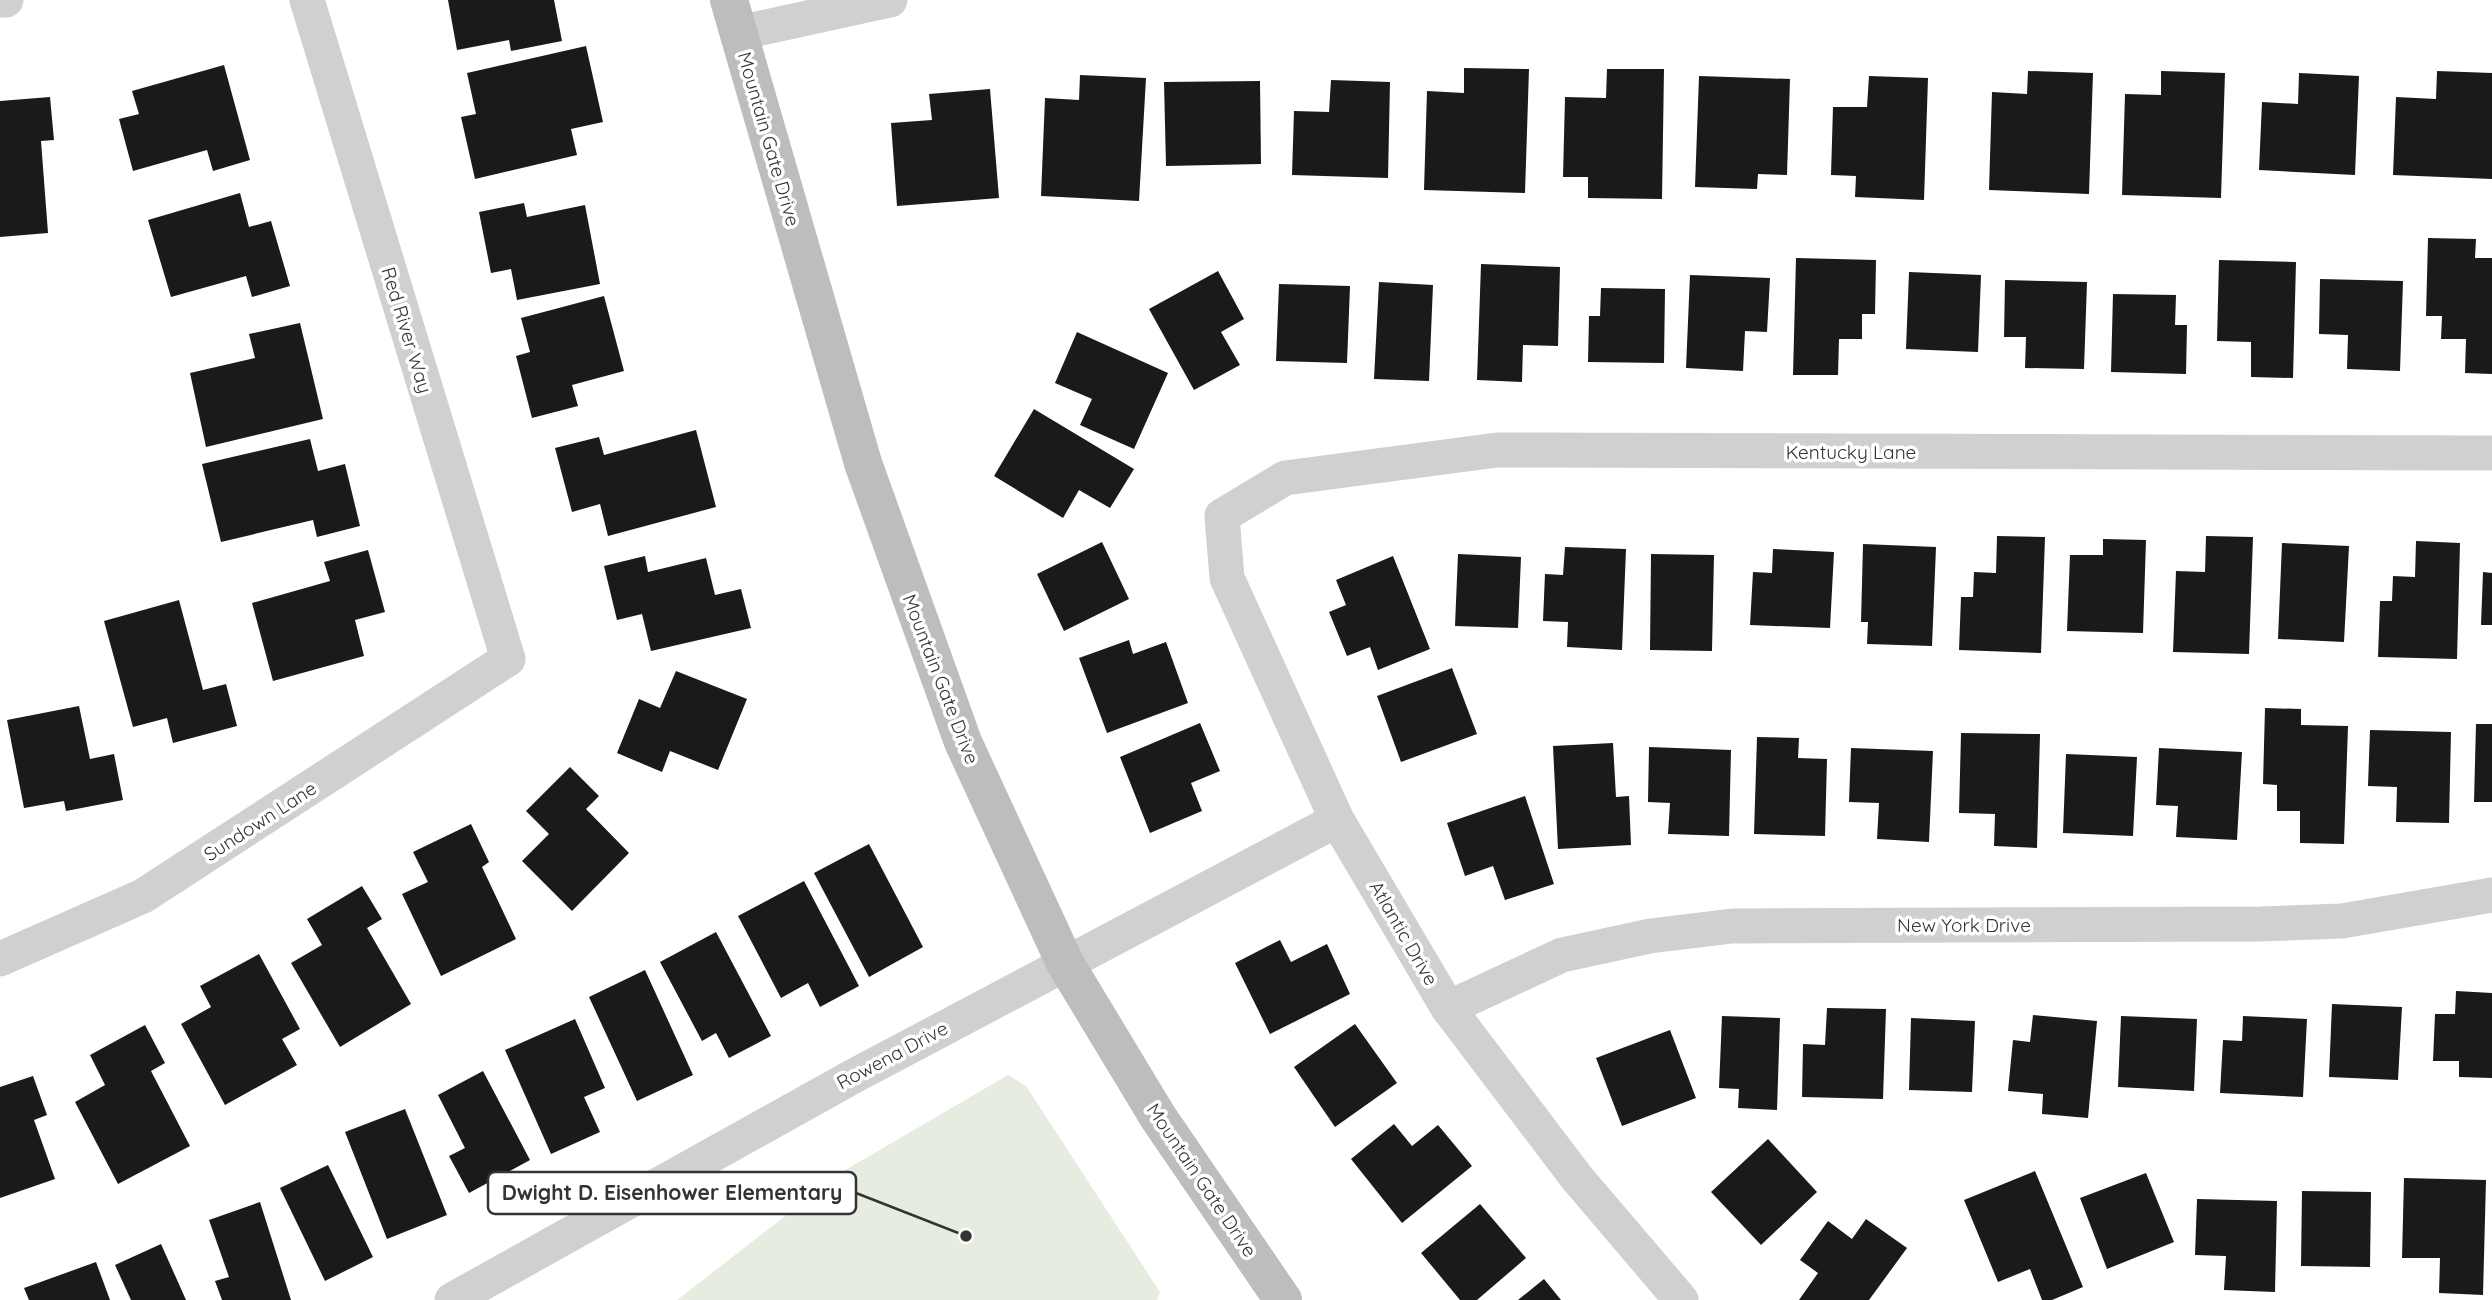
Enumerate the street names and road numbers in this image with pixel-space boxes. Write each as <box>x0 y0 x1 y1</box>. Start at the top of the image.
street label: Mountain Gate Drive <box>733 49 805 229</box>
street label: Red River Way <box>376 264 438 396</box>
street label: Kentucky Lane <box>1786 440 1916 464</box>
street label: Mountain Gate Drive <box>898 591 984 767</box>
street label: Sundown Lane <box>199 776 321 866</box>
street label: Atlantic Drive <box>1364 876 1444 990</box>
street label: New York Drive <box>1897 913 2031 937</box>
street label: Rowena Drive <box>832 1016 952 1094</box>
street label: Mountain Gate Drive <box>1142 1099 1262 1261</box>

